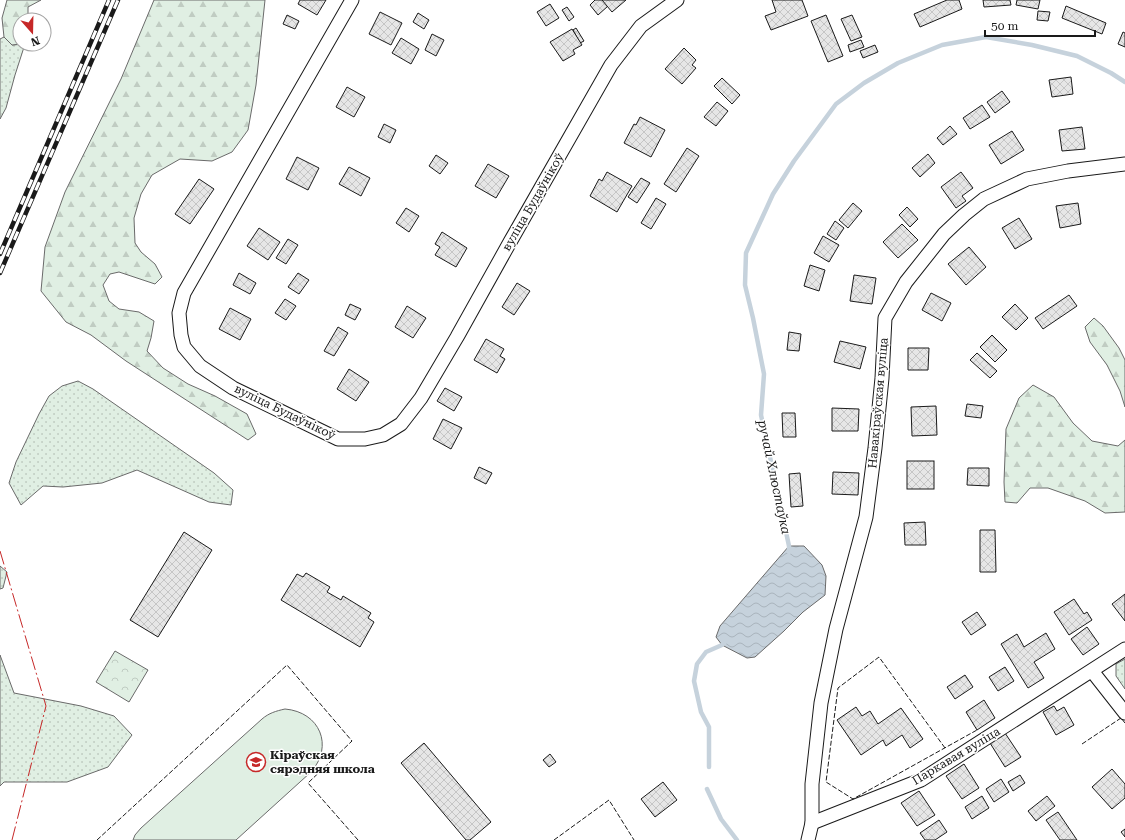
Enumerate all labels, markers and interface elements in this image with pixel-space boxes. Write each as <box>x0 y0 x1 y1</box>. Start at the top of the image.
north arrow <box>12 12 52 52</box>
scale bar <box>985 12 1095 38</box>
text: 50 m <box>991 19 1018 33</box>
text: N <box>29 33 41 49</box>
street label: вуліца Будаўнікоў <box>499 150 567 253</box>
street label: Навакіраўская вуліца <box>865 336 891 469</box>
street label: вуліца Будаўнікоў <box>232 381 339 443</box>
water label: ручай Хлюстаўка <box>755 418 794 536</box>
street label: Паркавая вуліца <box>909 724 1003 788</box>
place label: Кіраўская сярэдняя школа <box>270 748 375 776</box>
school or university icon: Кіраўская сярэдняя школа <box>245 751 267 773</box>

